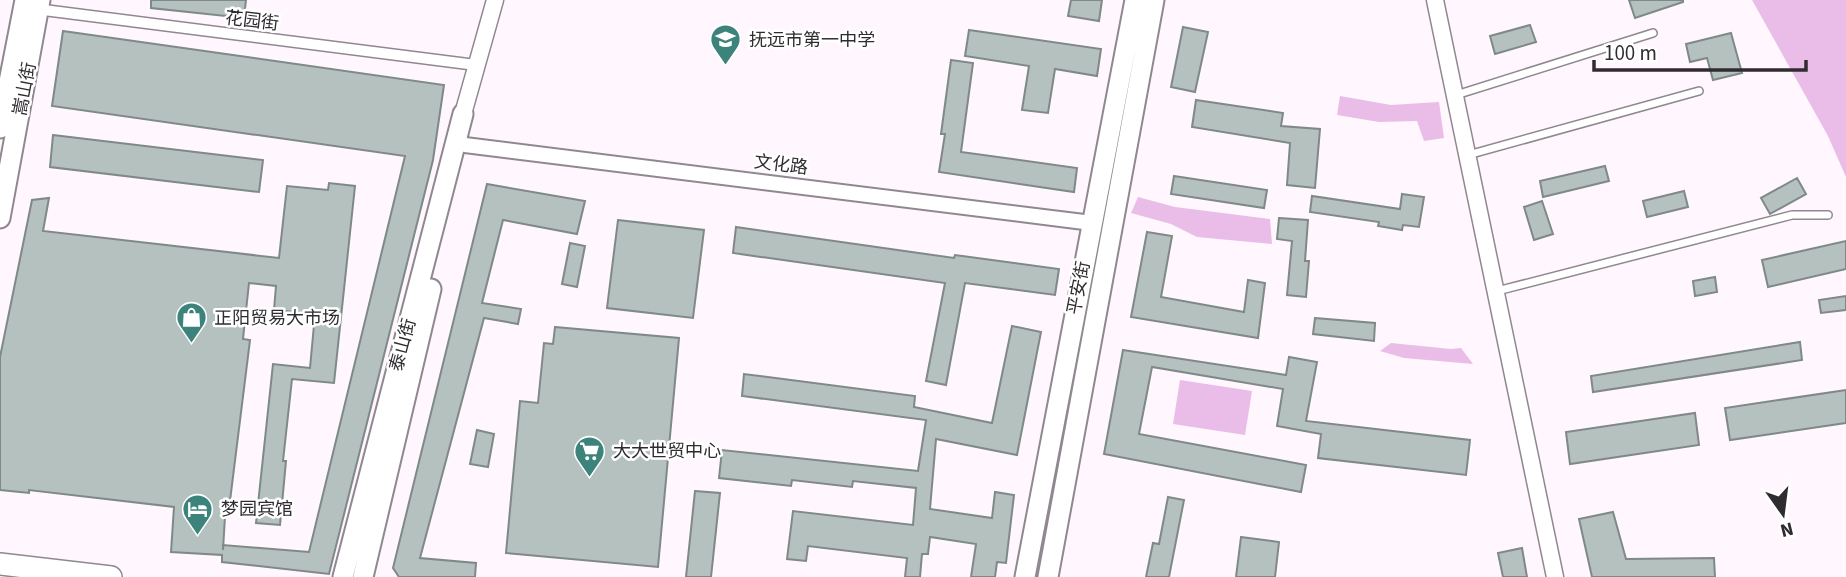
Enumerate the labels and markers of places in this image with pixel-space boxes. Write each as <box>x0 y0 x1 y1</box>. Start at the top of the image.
school or university icon: 抚远市第一中学 <box>709 23 743 67</box>
place label: 抚远市第一中学 <box>749 28 875 53</box>
shop icon: 正阳贸易大市场 <box>174 301 208 345</box>
place label: 正阳贸易大市场 <box>214 306 340 331</box>
supermarket icon: 大大世贸中心 <box>573 434 607 478</box>
place label: 大大世贸中心 <box>613 439 721 464</box>
hotel icon: 梦园宾馆 <box>181 492 215 536</box>
place label: 梦园宾馆 <box>221 497 293 522</box>

